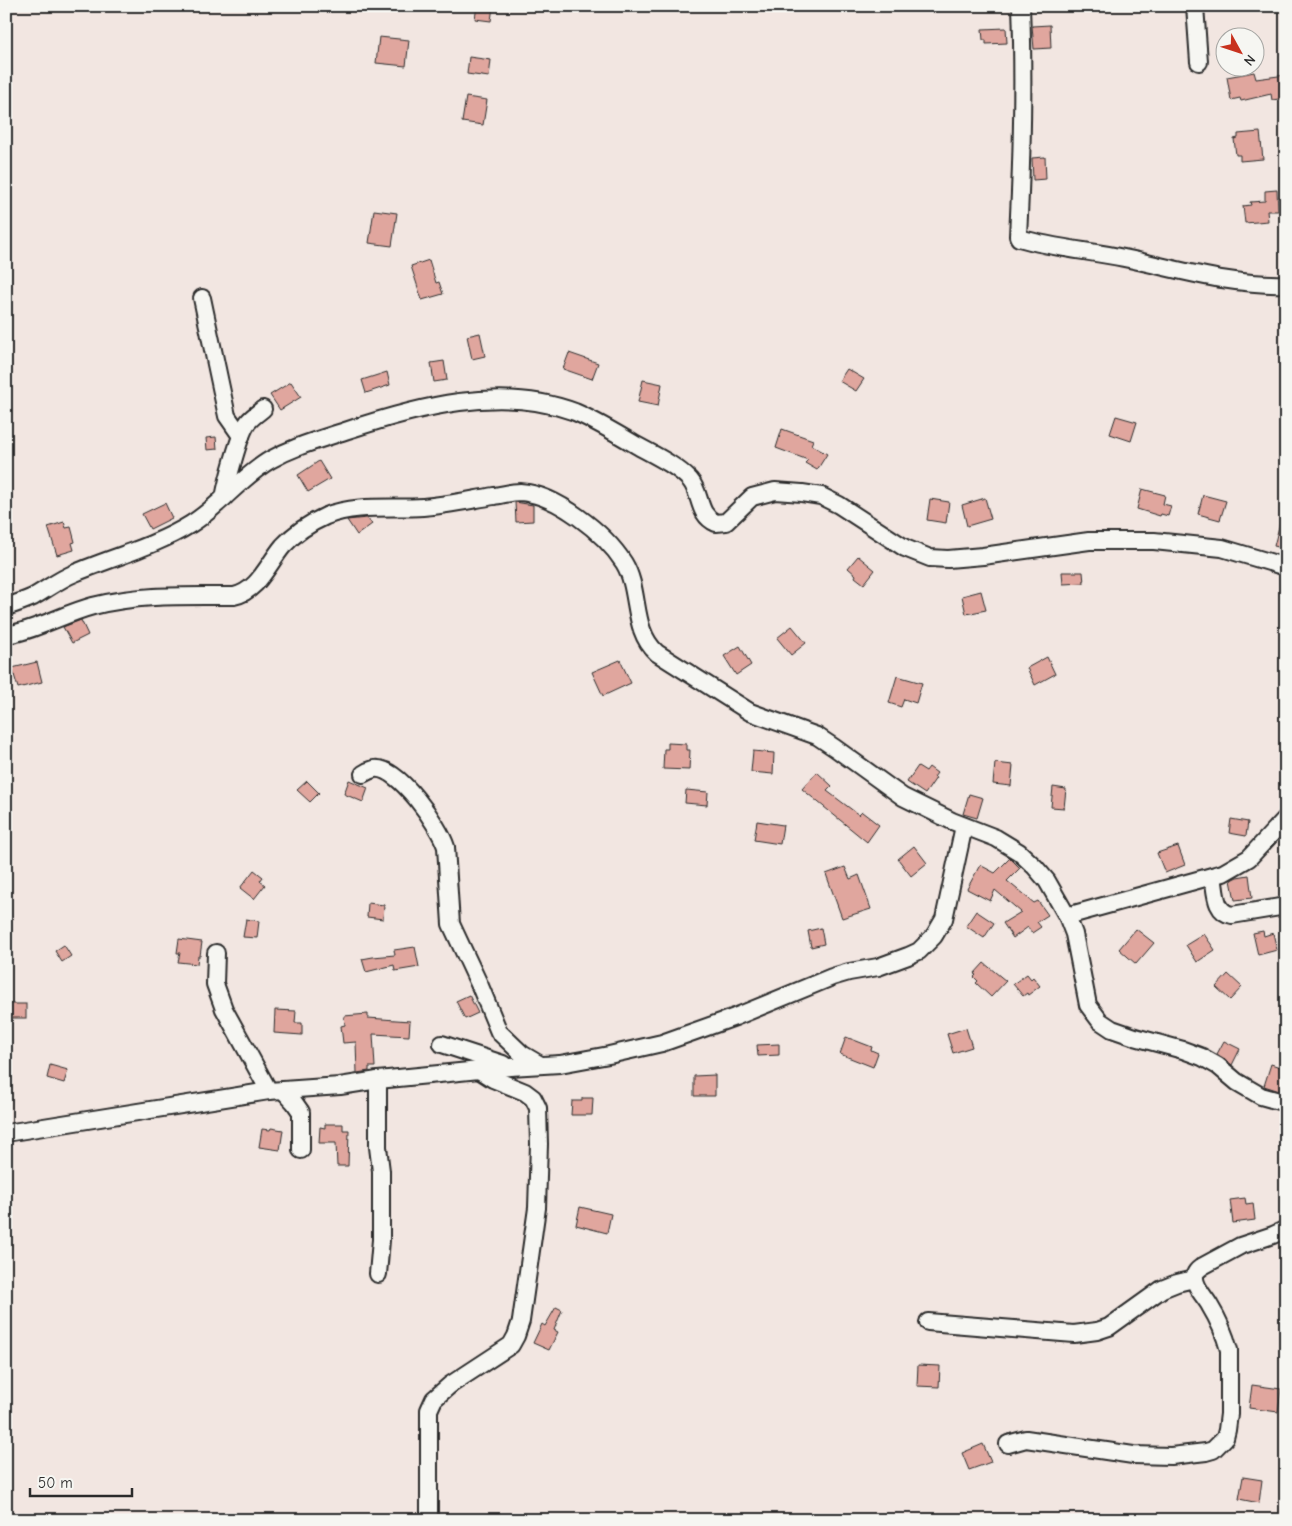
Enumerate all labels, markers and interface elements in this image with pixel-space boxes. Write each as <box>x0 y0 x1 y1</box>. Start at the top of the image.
north arrow <box>1214 28 1264 78</box>
text: N <box>1240 51 1259 69</box>
scale bar <box>30 1466 132 1498</box>
text: 50 m <box>38 1474 73 1492</box>

